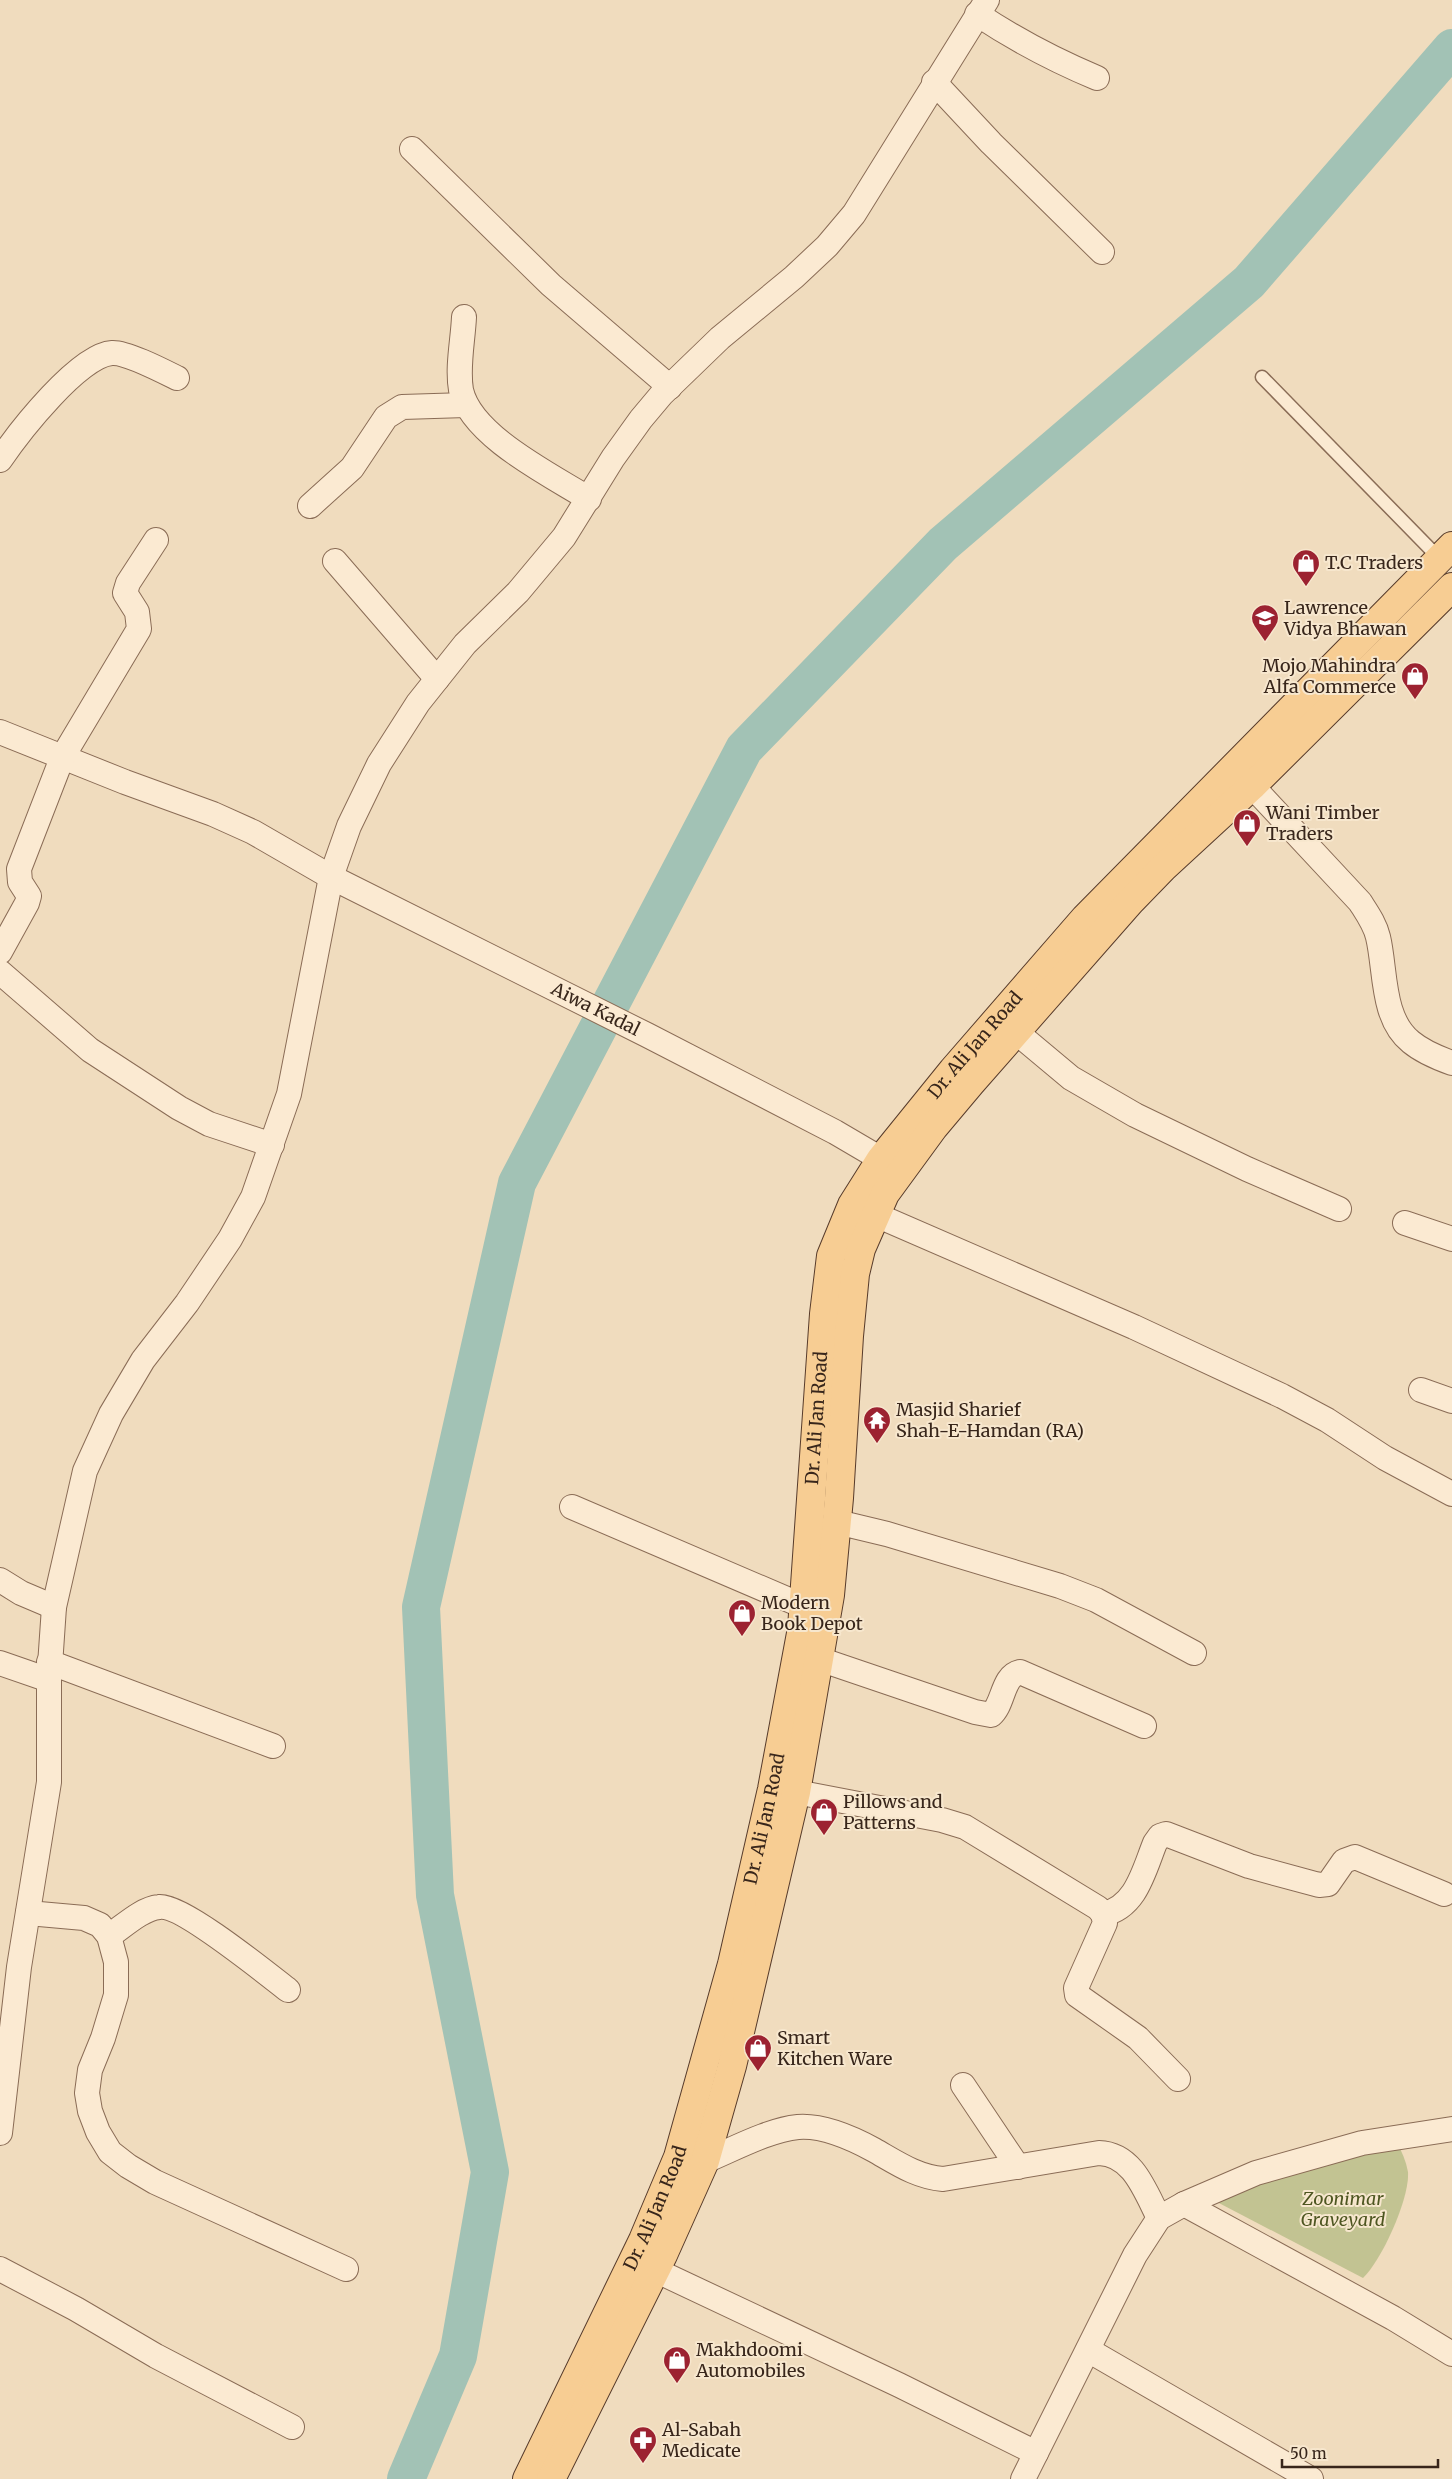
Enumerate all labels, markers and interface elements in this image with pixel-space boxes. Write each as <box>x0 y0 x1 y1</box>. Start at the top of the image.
shop icon: T.C Traders <box>1291 548 1321 587</box>
place label: T.C Traders <box>1325 551 1423 574</box>
place label: Lawrence Vidya Bhawan <box>1283 596 1407 640</box>
school or university icon: Lawrence Vidya Bhawan <box>1250 603 1280 642</box>
place label: Mojo Mahindra Alfa Commerce <box>1262 654 1396 698</box>
shop icon: Mojo Mahindra Alfa Commerce <box>1400 661 1430 700</box>
place label: Wani Timber Traders <box>1265 801 1380 845</box>
shop icon: Wani Timber Traders <box>1232 808 1262 847</box>
street label: Aiwa Kadal <box>547 977 645 1041</box>
street label: Dr. Ali Jan Road <box>923 986 1027 1103</box>
street label: Dr. Ali Jan Road <box>800 1350 832 1486</box>
place label: Masjid Sharief Shah-E-Hamdan (RA) <box>896 1398 1084 1442</box>
temple icon: Masjid Sharief Shah-E-Hamdan (RA) <box>862 1405 892 1444</box>
place label: Modern Book Depot <box>761 1591 863 1635</box>
shop icon: Modern Book Depot <box>727 1598 757 1637</box>
street label: Dr. Ali Jan Road <box>739 1751 789 1887</box>
place label: Pillows and Patterns <box>843 1790 943 1834</box>
shop icon: Pillows and Patterns <box>809 1797 839 1836</box>
place label: Smart Kitchen Ware <box>777 2026 892 2070</box>
shop icon: Smart Kitchen Ware <box>743 2033 773 2072</box>
street label: Dr. Ali Jan Road <box>618 2143 692 2274</box>
park label: Zoonimar Graveyard <box>1301 2187 1386 2231</box>
place label: Makhdoomi Automobiles <box>695 2338 806 2382</box>
shop icon: Makhdoomi Automobiles <box>662 2345 692 2384</box>
place label: Al-Sabah Medicate <box>661 2418 741 2462</box>
pharmacy icon: Al-Sabah Medicate <box>628 2425 658 2464</box>
scale bar <box>1282 2436 1438 2468</box>
text: 50 m <box>1290 2444 1327 2463</box>

